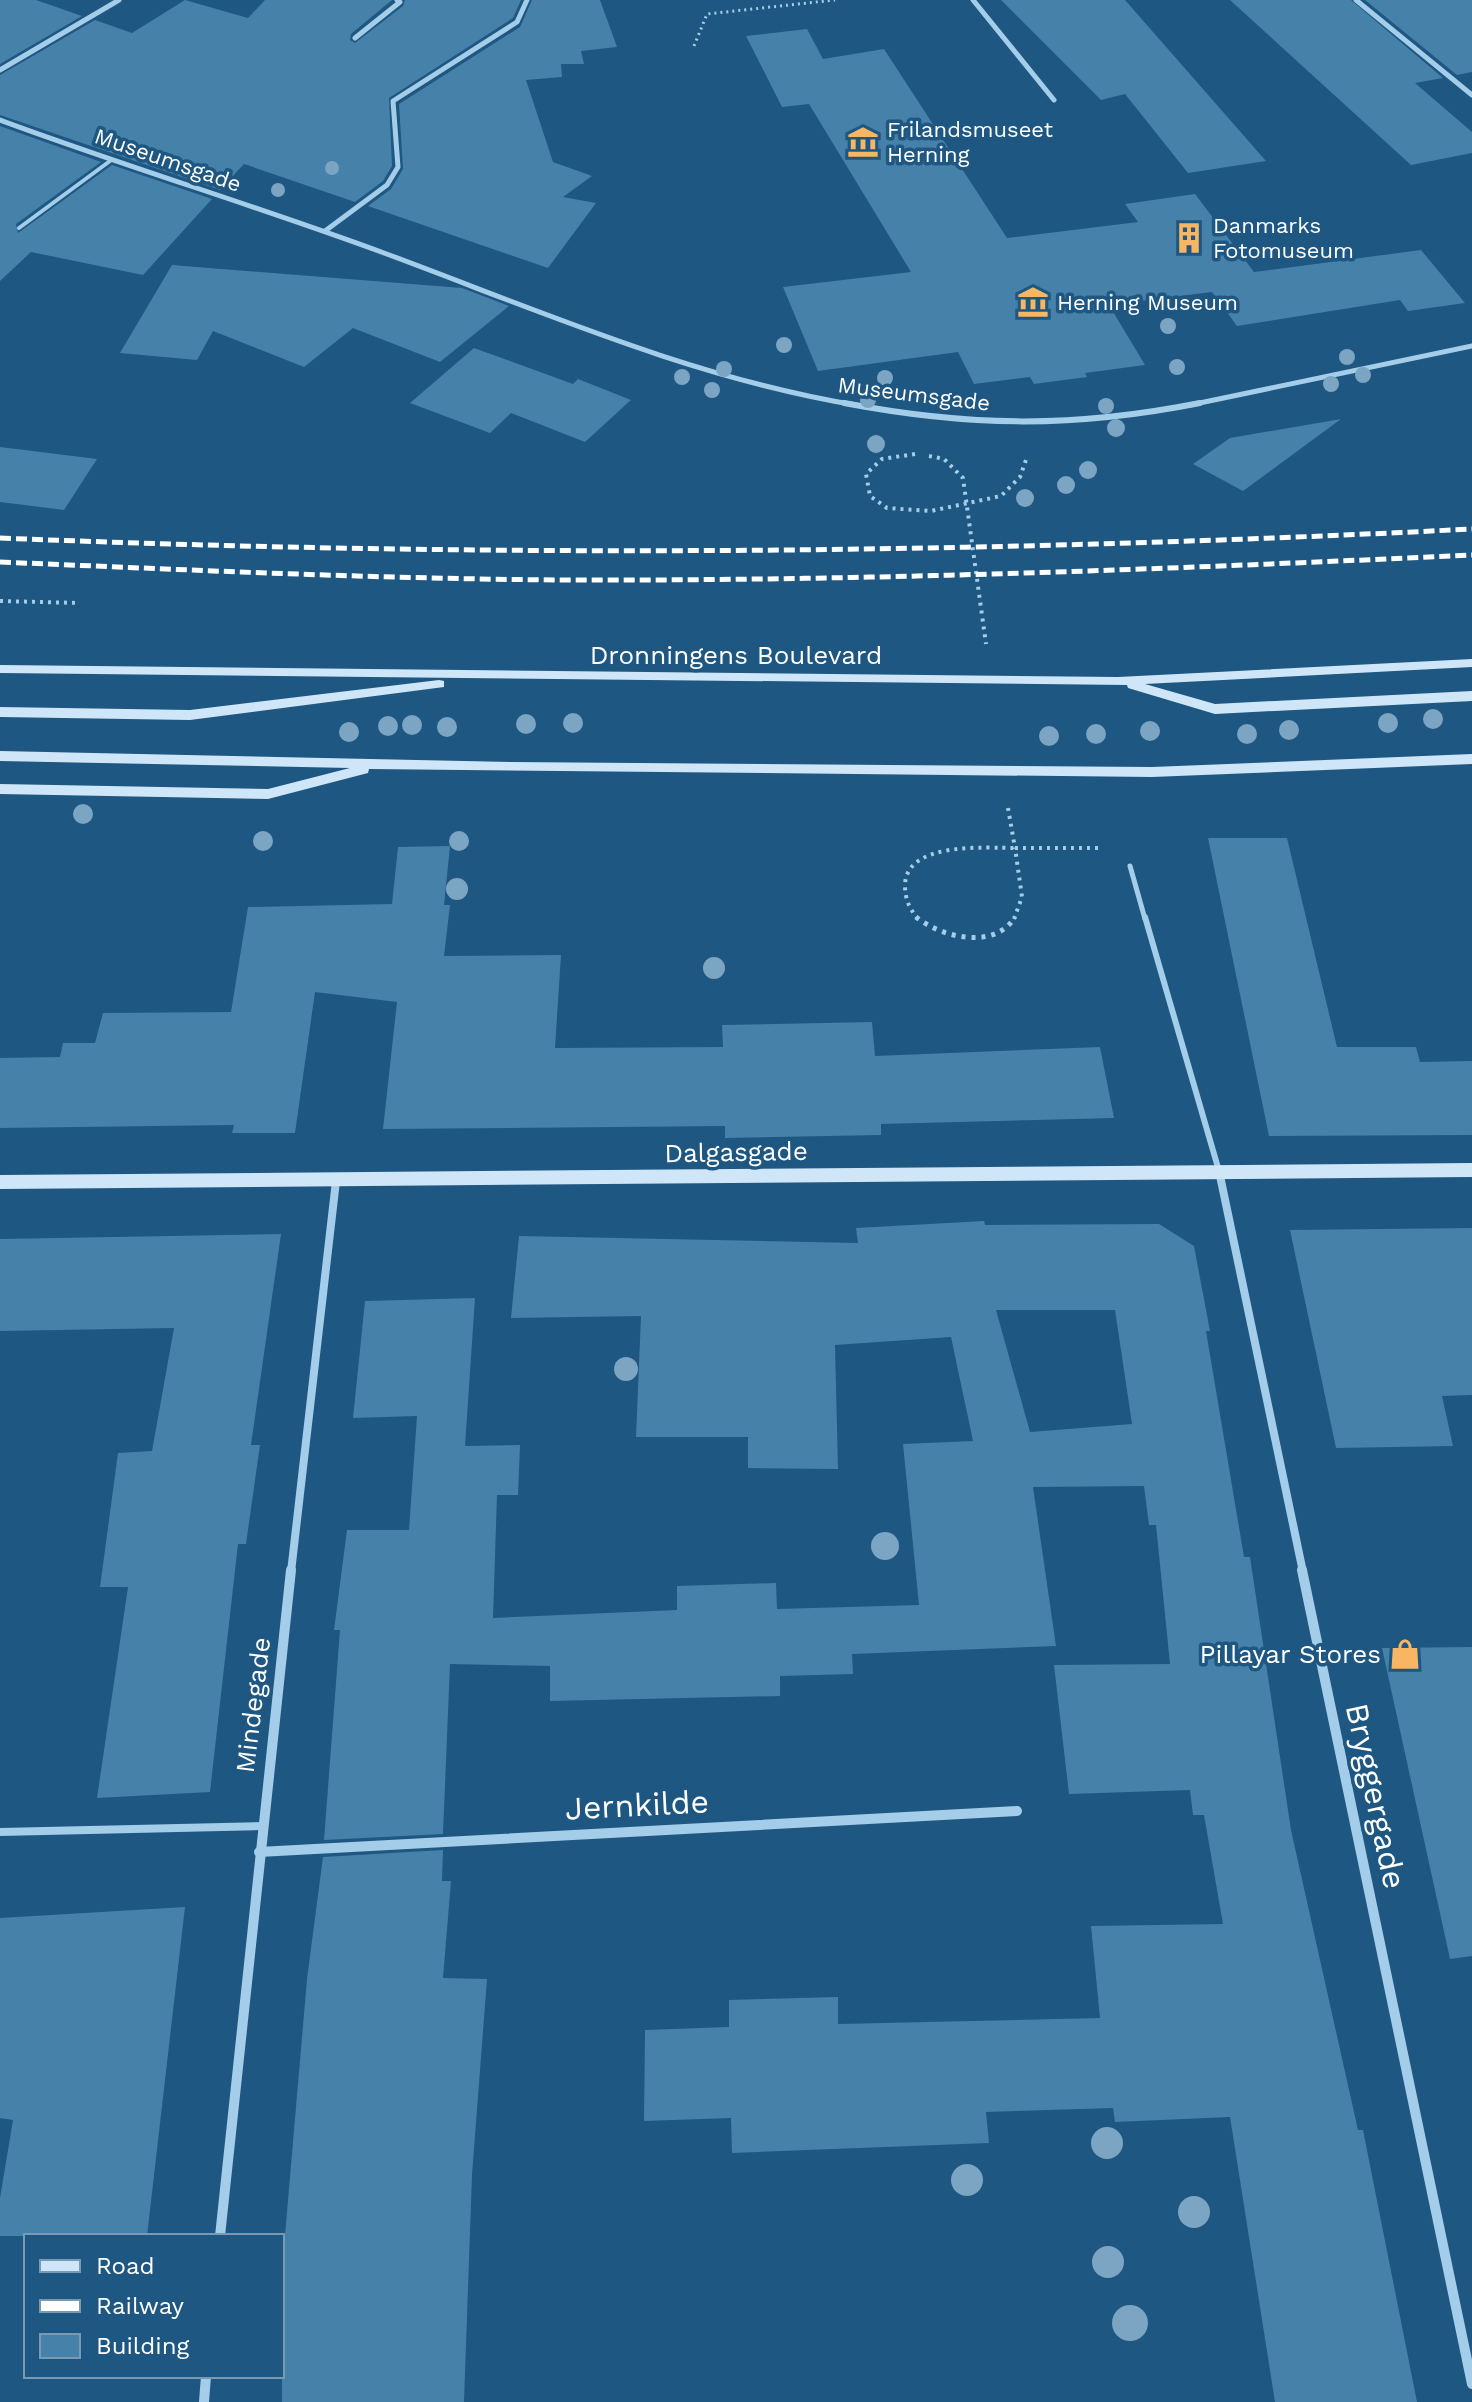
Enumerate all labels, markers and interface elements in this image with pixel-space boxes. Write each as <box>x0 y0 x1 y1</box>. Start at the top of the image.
place label: Frilandsmuseet Herning <box>887 117 1053 167</box>
street label: Museumsgade <box>91 123 245 197</box>
museum icon: Frilandsmuseet Herning <box>846 125 880 159</box>
place label: Danmarks Fotomuseum <box>1213 213 1354 263</box>
building icon: Danmarks Fotomuseum <box>1172 221 1206 255</box>
museum icon: Herning Museum <box>1016 285 1050 319</box>
place label: Herning Museum <box>1057 290 1238 315</box>
street label: Museumsgade <box>836 372 992 416</box>
street label: Dronningens Boulevard <box>590 640 882 670</box>
street label: Dalgasgade <box>664 1136 808 1168</box>
street label: Mindegade <box>230 1635 276 1775</box>
shop icon: Pillayar Stores <box>1388 1637 1422 1671</box>
place label: Pillayar Stores <box>1200 1639 1381 1669</box>
street label: Bryggergade <box>1338 1700 1414 1892</box>
street label: Jernkilde <box>564 1782 710 1828</box>
legend <box>24 2234 284 2378</box>
text: Road <box>96 2252 155 2280</box>
text: Railway <box>96 2292 185 2320</box>
text: Building <box>96 2332 189 2360</box>

